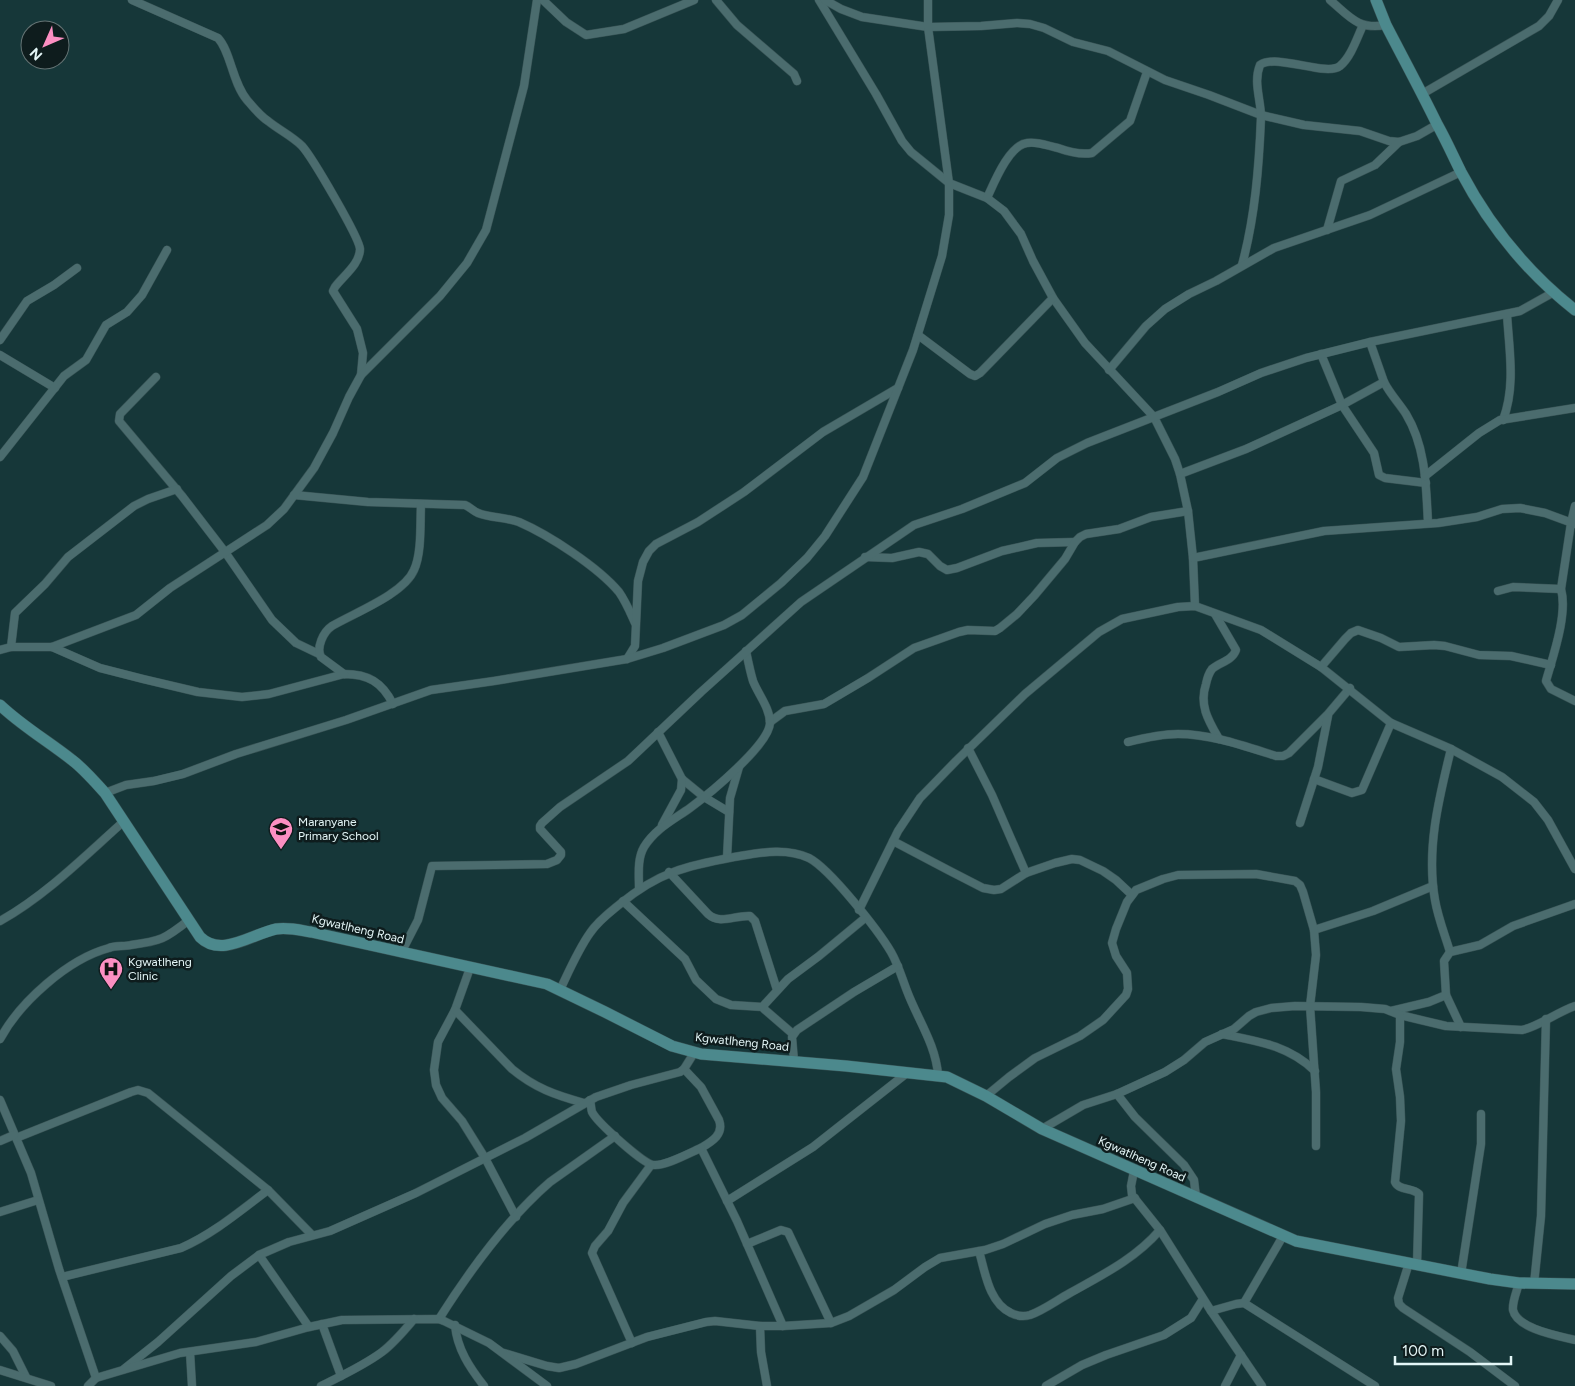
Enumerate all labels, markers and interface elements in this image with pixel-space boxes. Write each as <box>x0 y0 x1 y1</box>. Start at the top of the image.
north arrow <box>20 20 70 70</box>
text: N <box>26 44 46 64</box>
place label: Maranyane Primary School <box>298 815 379 843</box>
school or university icon: Maranyane Primary School <box>268 816 294 850</box>
street label: Kgwatlheng Road <box>310 912 406 946</box>
place label: Kgwatlheng Clinic <box>128 955 192 983</box>
hospital icon: Kgwatlheng Clinic <box>98 956 124 990</box>
street label: Kgwatlheng Road <box>694 1030 790 1054</box>
street label: Kgwatlheng Road <box>1096 1133 1188 1185</box>
scale bar <box>1395 1334 1511 1366</box>
text: 100 m <box>1402 1342 1444 1360</box>

